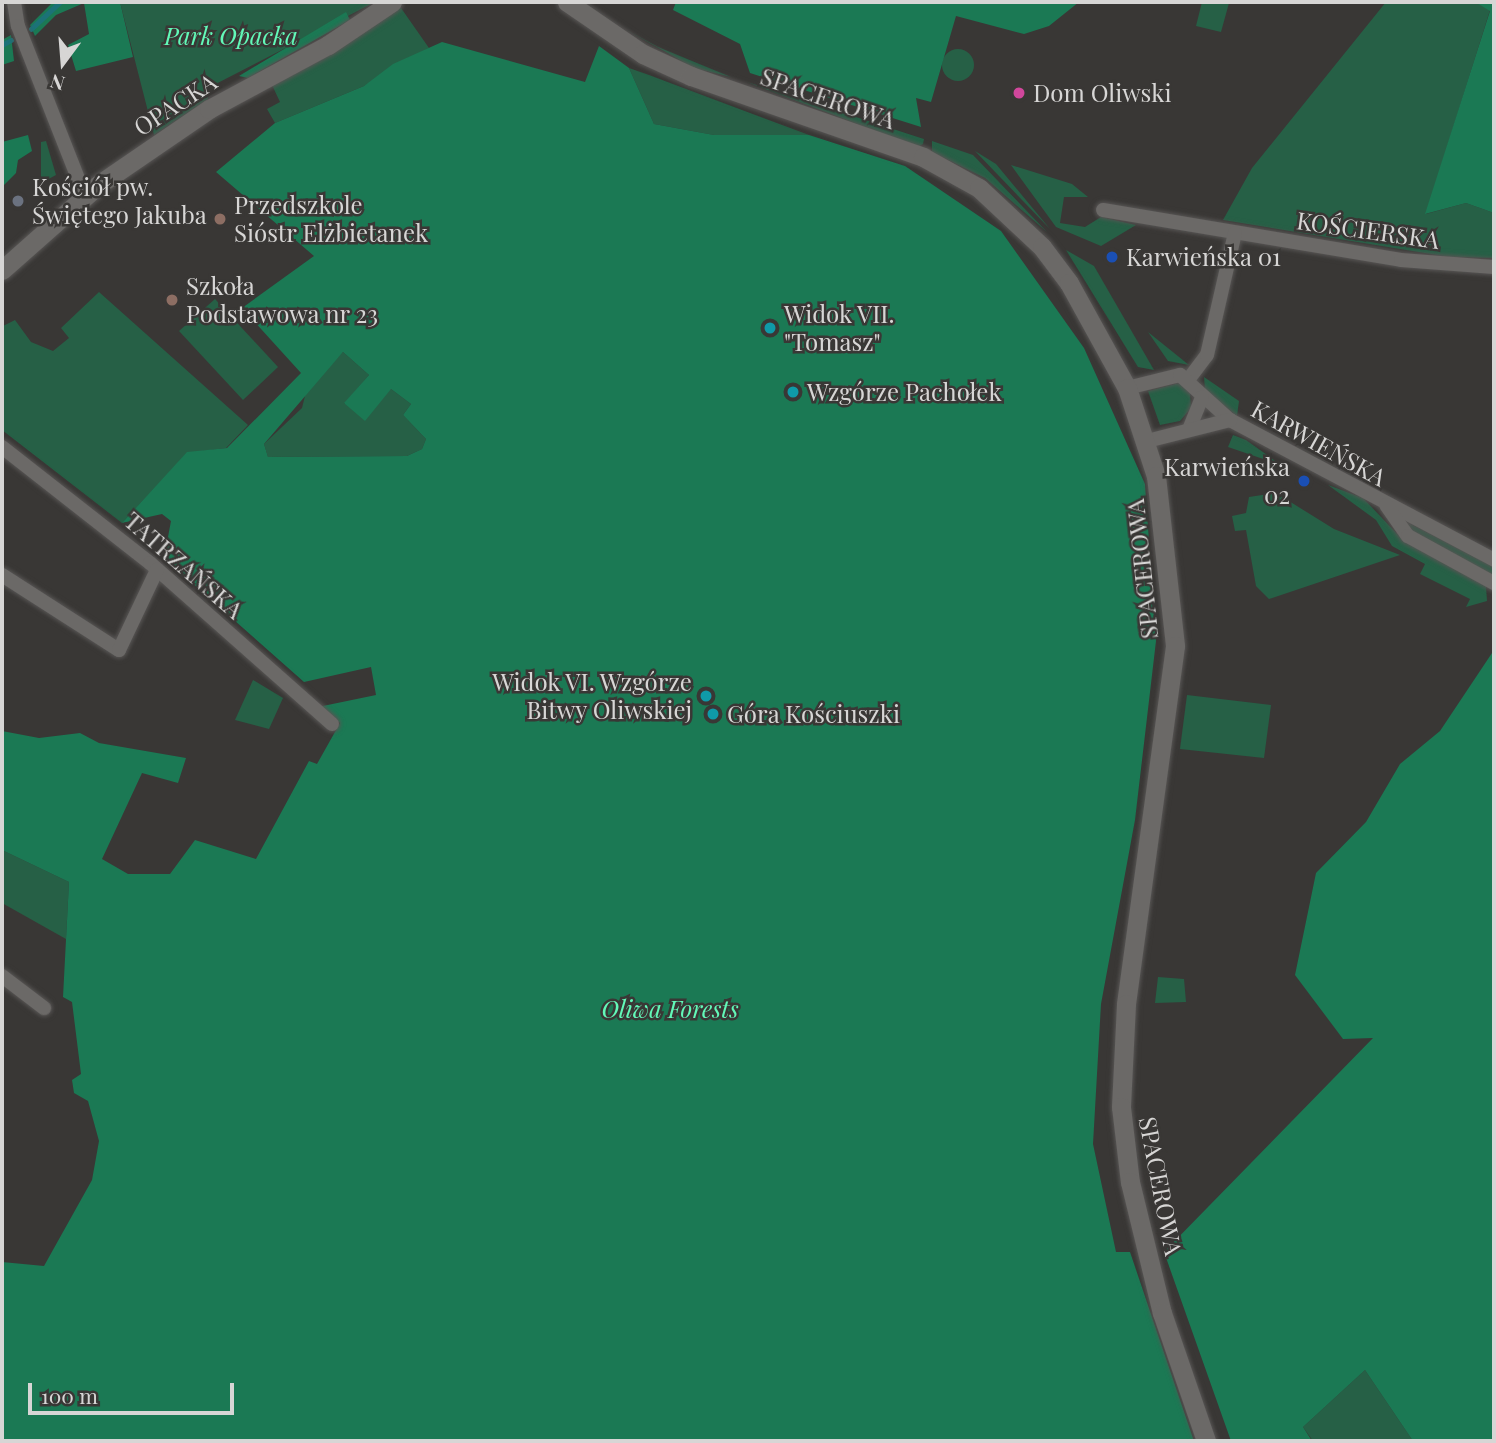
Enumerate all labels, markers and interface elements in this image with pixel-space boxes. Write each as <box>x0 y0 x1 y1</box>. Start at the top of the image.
park label: Park Opacka <box>164 22 298 50</box>
north arrow <box>28 28 98 98</box>
street label: SPACEROWA <box>757 62 899 134</box>
street label: OPACKA <box>128 67 222 141</box>
text: N <box>47 69 67 98</box>
place label: Dom Oliwski <box>1033 79 1172 107</box>
marker: Dom Oliwski <box>1011 85 1027 101</box>
place label: Kościół pw. Świętego Jakuba <box>32 173 207 229</box>
place label: Przedszkole Sióstr Elżbietanek <box>234 191 429 247</box>
marker: Kościół pw. Świętego Jakuba <box>10 193 26 209</box>
street label: KOŚCIERSKA <box>1295 206 1441 254</box>
marker: Przedszkole Sióstr Elżbietanek <box>212 211 228 227</box>
place label: Karwieńska 01 <box>1126 243 1281 271</box>
marker: Karwieńska 01 <box>1104 249 1120 265</box>
place label: Szkoła Podstawowa nr 23 <box>186 272 379 328</box>
marker: Szkoła Podstawowa nr 23 <box>164 292 180 308</box>
place label: Widok VII. "Tomasz" <box>784 300 896 356</box>
marker: Widok VII. "Tomasz" <box>762 320 778 336</box>
place label: Wzgórze Pachołek <box>807 378 1002 406</box>
marker: Wzgórze Pachołek <box>785 384 801 400</box>
street label: KARWIEŃSKA <box>1247 394 1391 492</box>
place label: Karwieńska 02 <box>1164 453 1290 509</box>
marker: Karwieńska 02 <box>1296 473 1312 489</box>
street label: SPACEROWA <box>1120 498 1164 640</box>
street label: TATRZAŃSKA <box>119 506 249 624</box>
place label: Widok VI. Wzgórze Bitwy Oliwskiej <box>490 668 692 724</box>
marker: Widok VI. Wzgórze Bitwy Oliwskiej <box>698 688 714 704</box>
place label: Góra Kościuszki <box>727 700 900 728</box>
marker: Góra Kościuszki <box>705 706 721 722</box>
park label: Oliwa Forests <box>601 995 739 1023</box>
street label: SPACEROWA <box>1133 1114 1189 1258</box>
scale bar <box>32 1370 238 1414</box>
text: 100 m <box>41 1381 98 1409</box>

